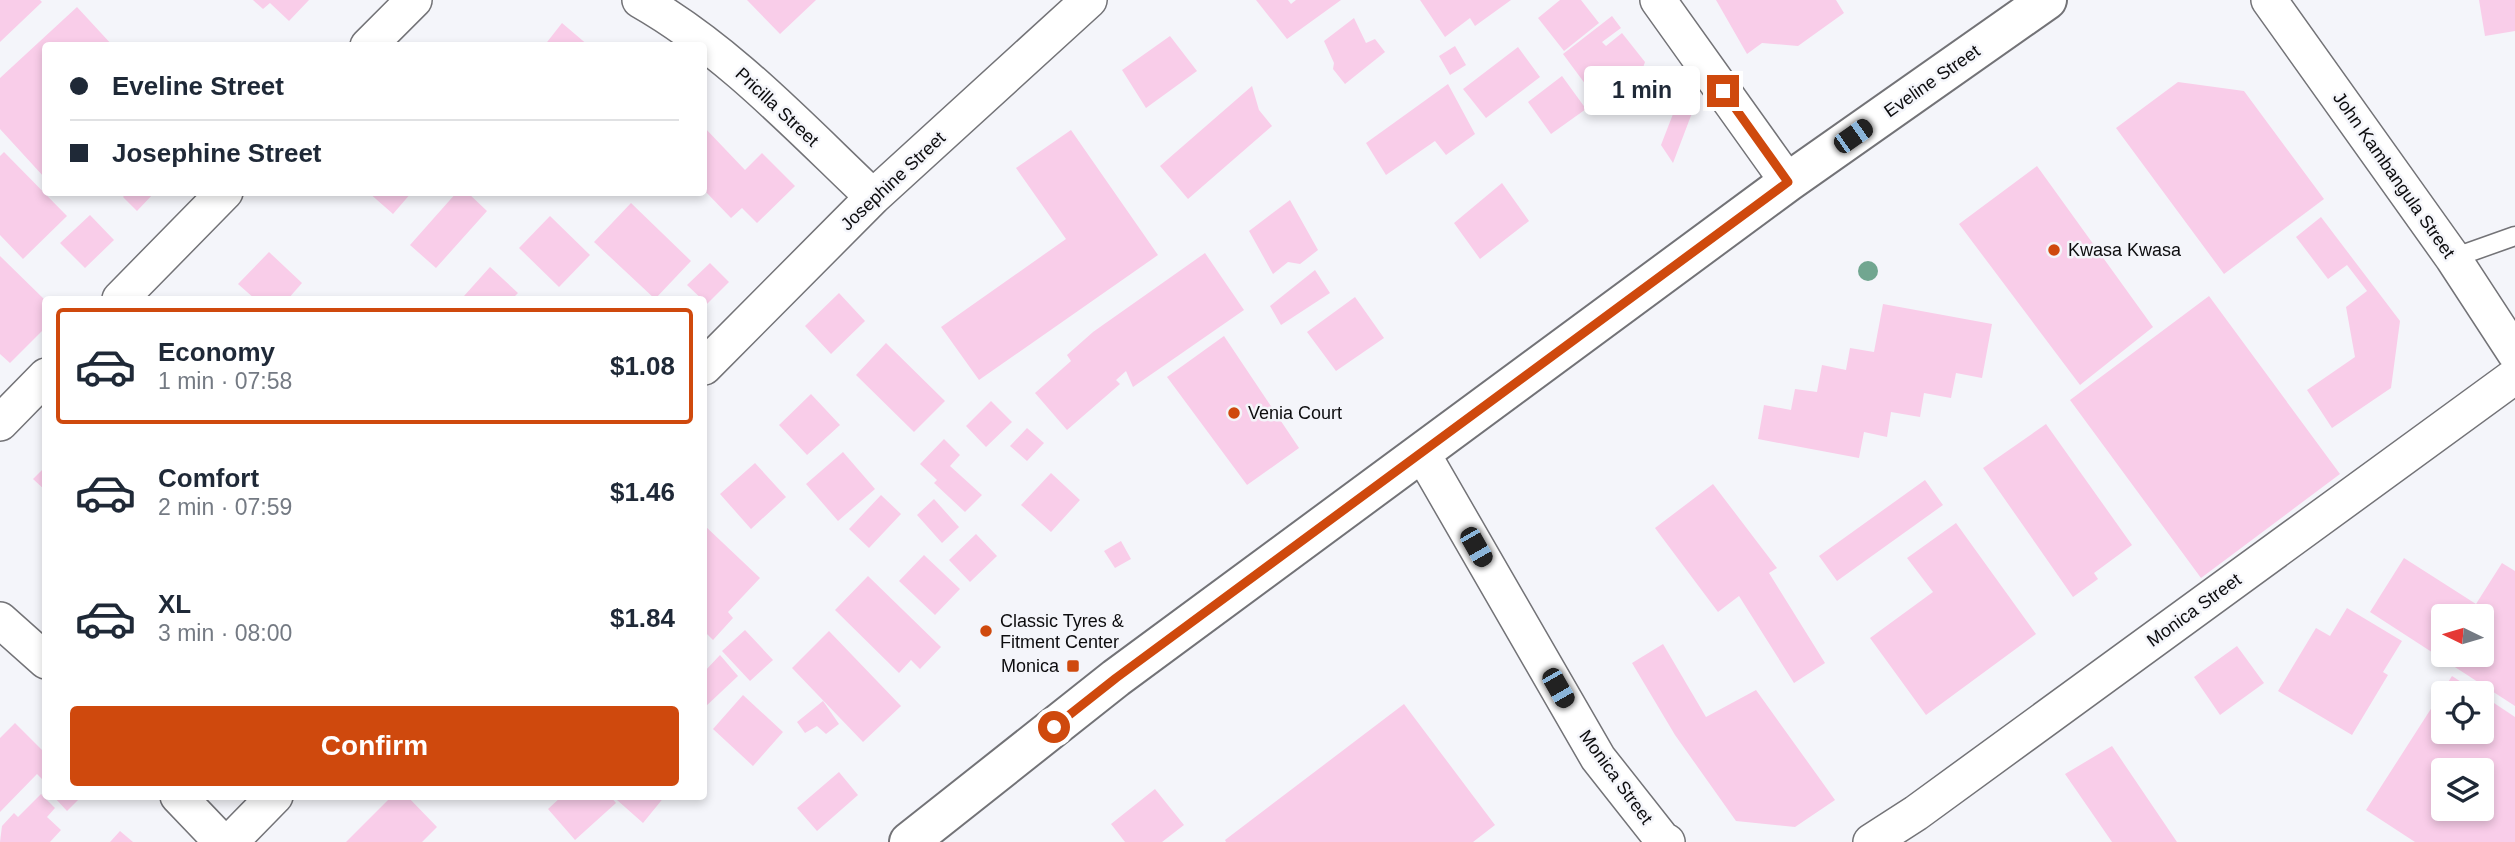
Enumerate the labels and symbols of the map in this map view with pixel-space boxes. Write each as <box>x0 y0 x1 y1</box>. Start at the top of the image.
street label: Eveline Street <box>1880 41 1984 121</box>
street label: Pricilla Street <box>731 64 823 150</box>
callout: 1 min <box>1583 66 1698 116</box>
route end <box>1707 75 1739 107</box>
street label: John Kambangula Street <box>2329 88 2459 262</box>
car <box>1830 115 1877 157</box>
street label: Josephine Street <box>837 128 949 234</box>
place label: Kwasa Kwasa <box>2068 240 2182 260</box>
marker: Kwasa Kwasa <box>2046 242 2062 258</box>
place label: Venia Court <box>1248 403 1342 423</box>
marker: Venia Court <box>1226 405 1242 421</box>
car <box>1457 524 1496 570</box>
street label: Monica Street <box>2143 569 2245 651</box>
north arrow <box>2431 604 2494 667</box>
place label: Classic Tyres & Fitment Center <box>1000 611 1124 652</box>
marker: Classic Tyres & Fitment Center <box>978 623 994 639</box>
place label: Monica <box>1001 656 1060 676</box>
marker: Monica <box>1065 658 1081 674</box>
car <box>1539 665 1578 711</box>
route start <box>1038 711 1070 743</box>
street label: Monica Street <box>1575 726 1657 828</box>

